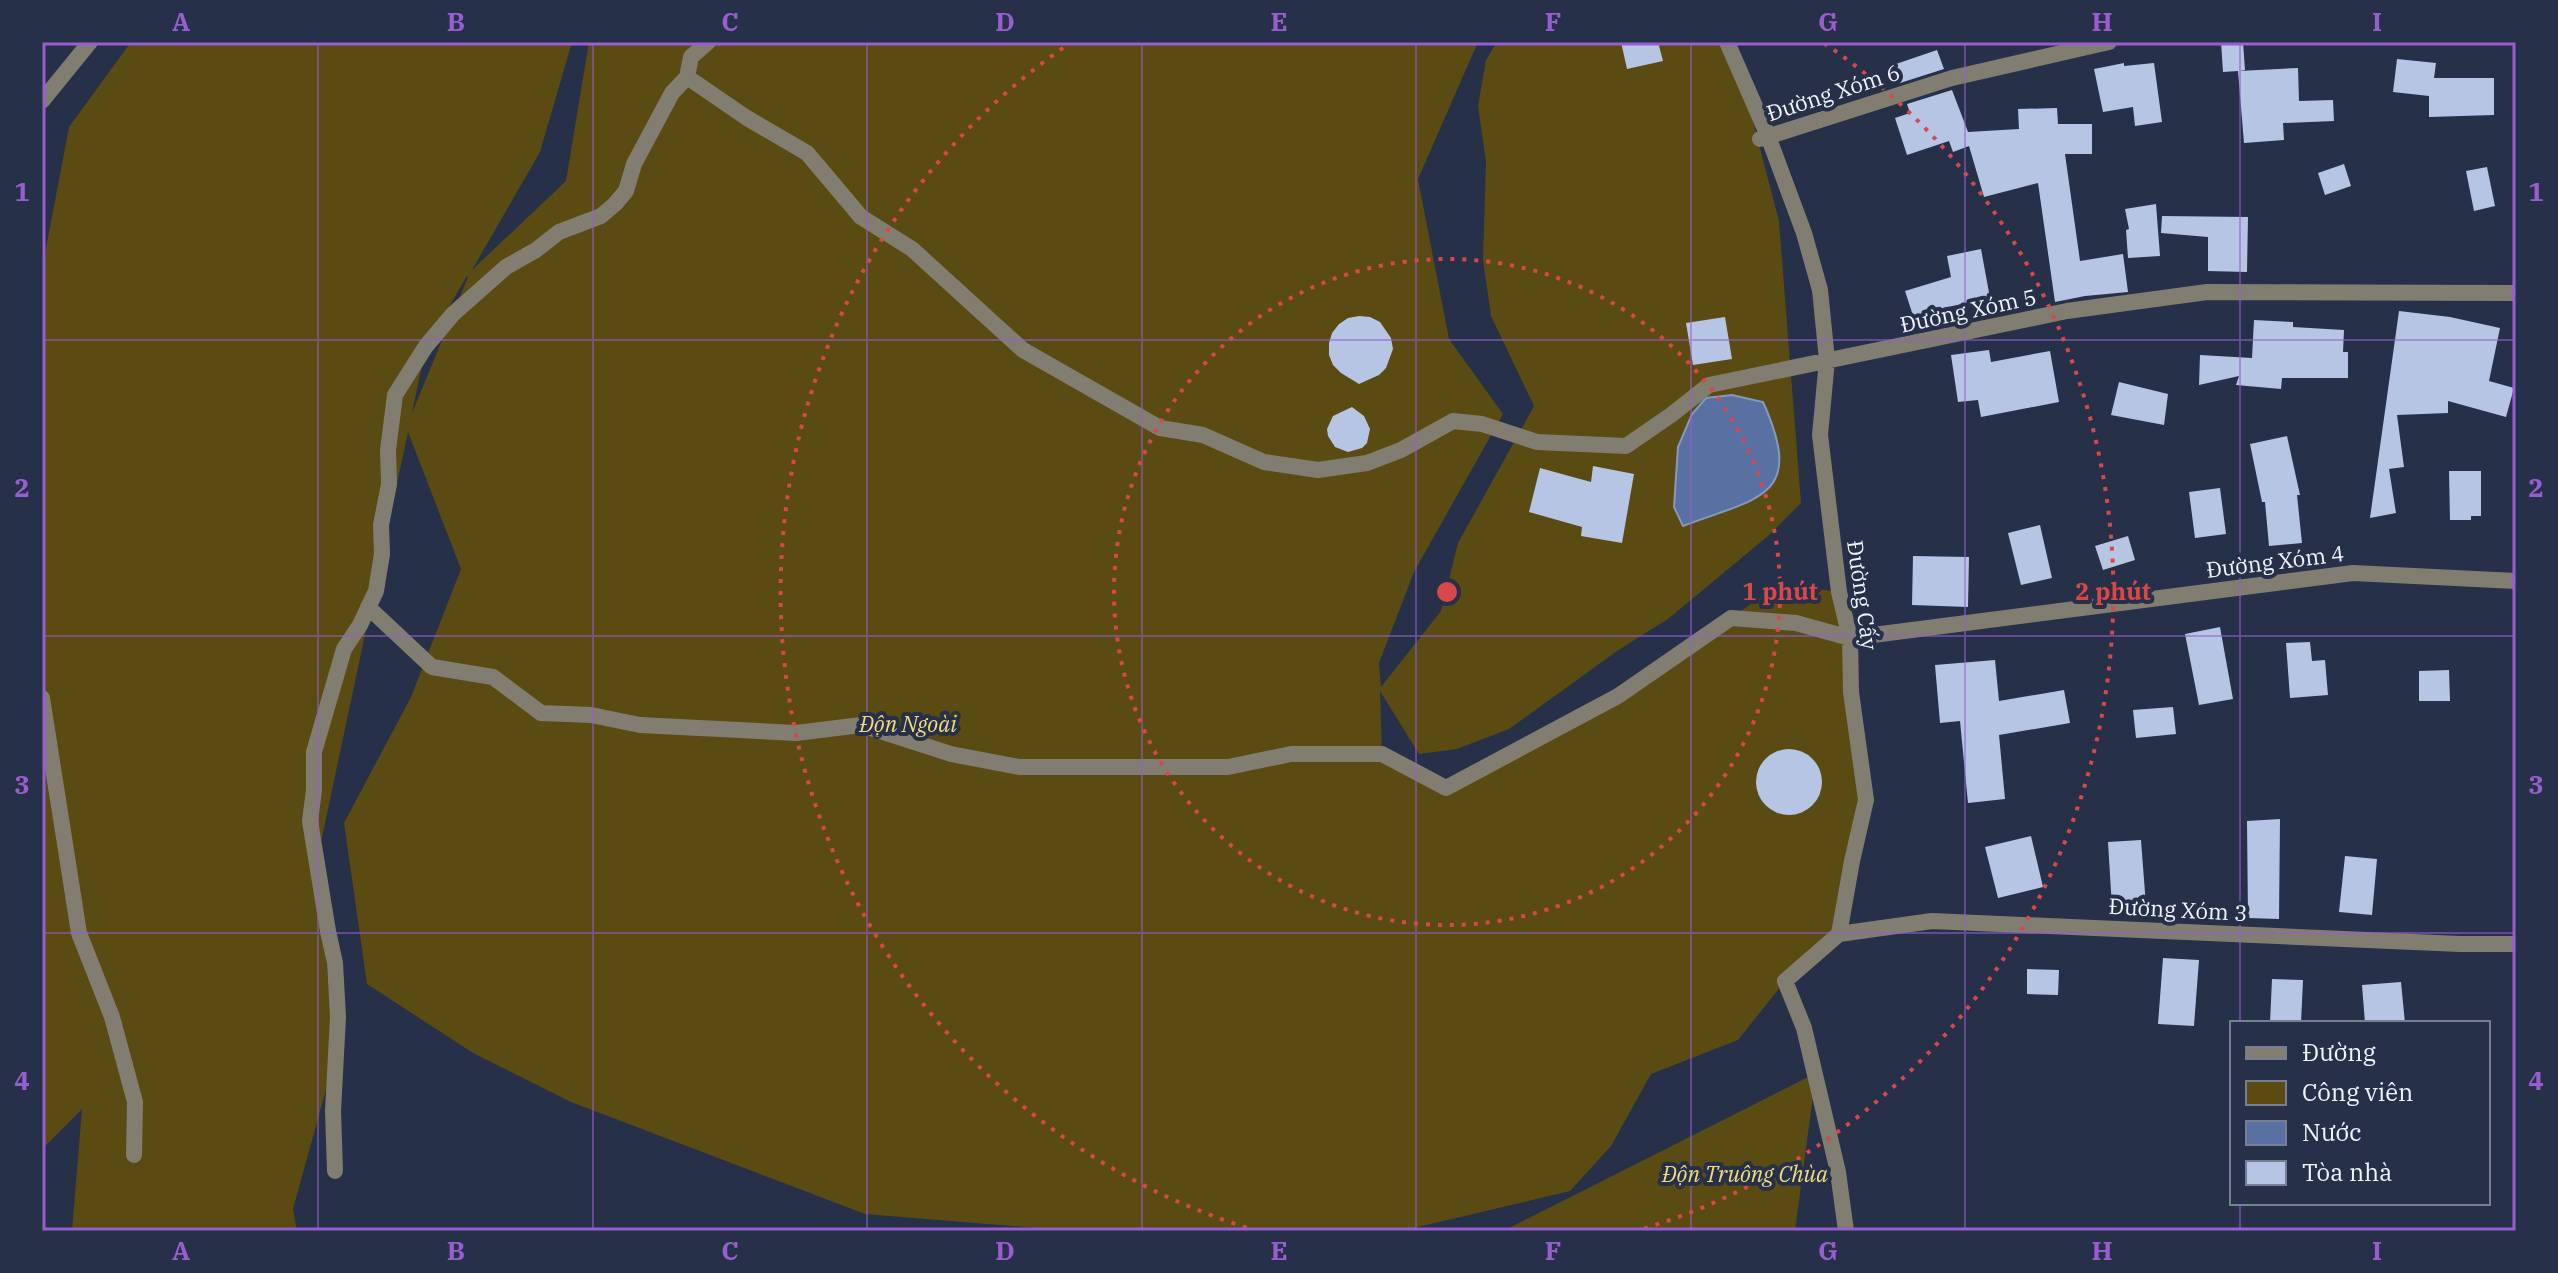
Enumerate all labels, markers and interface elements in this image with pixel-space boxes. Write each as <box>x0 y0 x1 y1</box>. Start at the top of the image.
text: A <box>172 4 190 38</box>
text: B <box>447 4 465 38</box>
text: C <box>721 4 739 38</box>
text: D <box>995 4 1015 38</box>
text: E <box>1270 4 1288 38</box>
text: F <box>1545 4 1561 38</box>
text: G <box>1818 4 1838 38</box>
text: H <box>2091 4 2113 38</box>
text: I <box>2372 4 2382 38</box>
street label: Đường Xóm 6 <box>1763 57 1903 127</box>
text: 1 <box>14 174 30 208</box>
text: 1 <box>2528 174 2544 208</box>
street label: Đường Xóm 5 <box>1897 281 2039 339</box>
text: 2 <box>14 470 30 504</box>
text: 2 <box>2528 470 2544 504</box>
street label: Đường Cấy <box>1841 538 1885 652</box>
street label: Đường Xóm 4 <box>2204 538 2346 584</box>
text: 1 phút <box>1742 575 1818 607</box>
text: 2 phút <box>2075 575 2151 607</box>
centre of rings <box>1433 578 1461 606</box>
park label: Độn Ngoài <box>858 709 957 738</box>
text: 3 <box>14 767 30 801</box>
text: 3 <box>2528 767 2544 801</box>
street label: Đường Xóm 3 <box>2108 891 2248 927</box>
legend <box>2230 1021 2490 1205</box>
text: Đường <box>2302 1036 2376 1068</box>
text: 4 <box>14 1063 30 1097</box>
text: 4 <box>2528 1063 2544 1097</box>
text: Công viên <box>2302 1076 2413 1108</box>
text: Nước <box>2302 1116 2362 1148</box>
text: Tòa nhà <box>2302 1156 2392 1188</box>
park label: Độn Truông Chùa <box>1661 1159 1828 1188</box>
text: A <box>172 1233 190 1267</box>
text: B <box>447 1233 465 1267</box>
text: C <box>721 1233 739 1267</box>
text: D <box>995 1233 1015 1267</box>
text: E <box>1270 1233 1288 1267</box>
text: F <box>1545 1233 1561 1267</box>
text: G <box>1818 1233 1838 1267</box>
text: H <box>2091 1233 2113 1267</box>
text: I <box>2372 1233 2382 1267</box>

